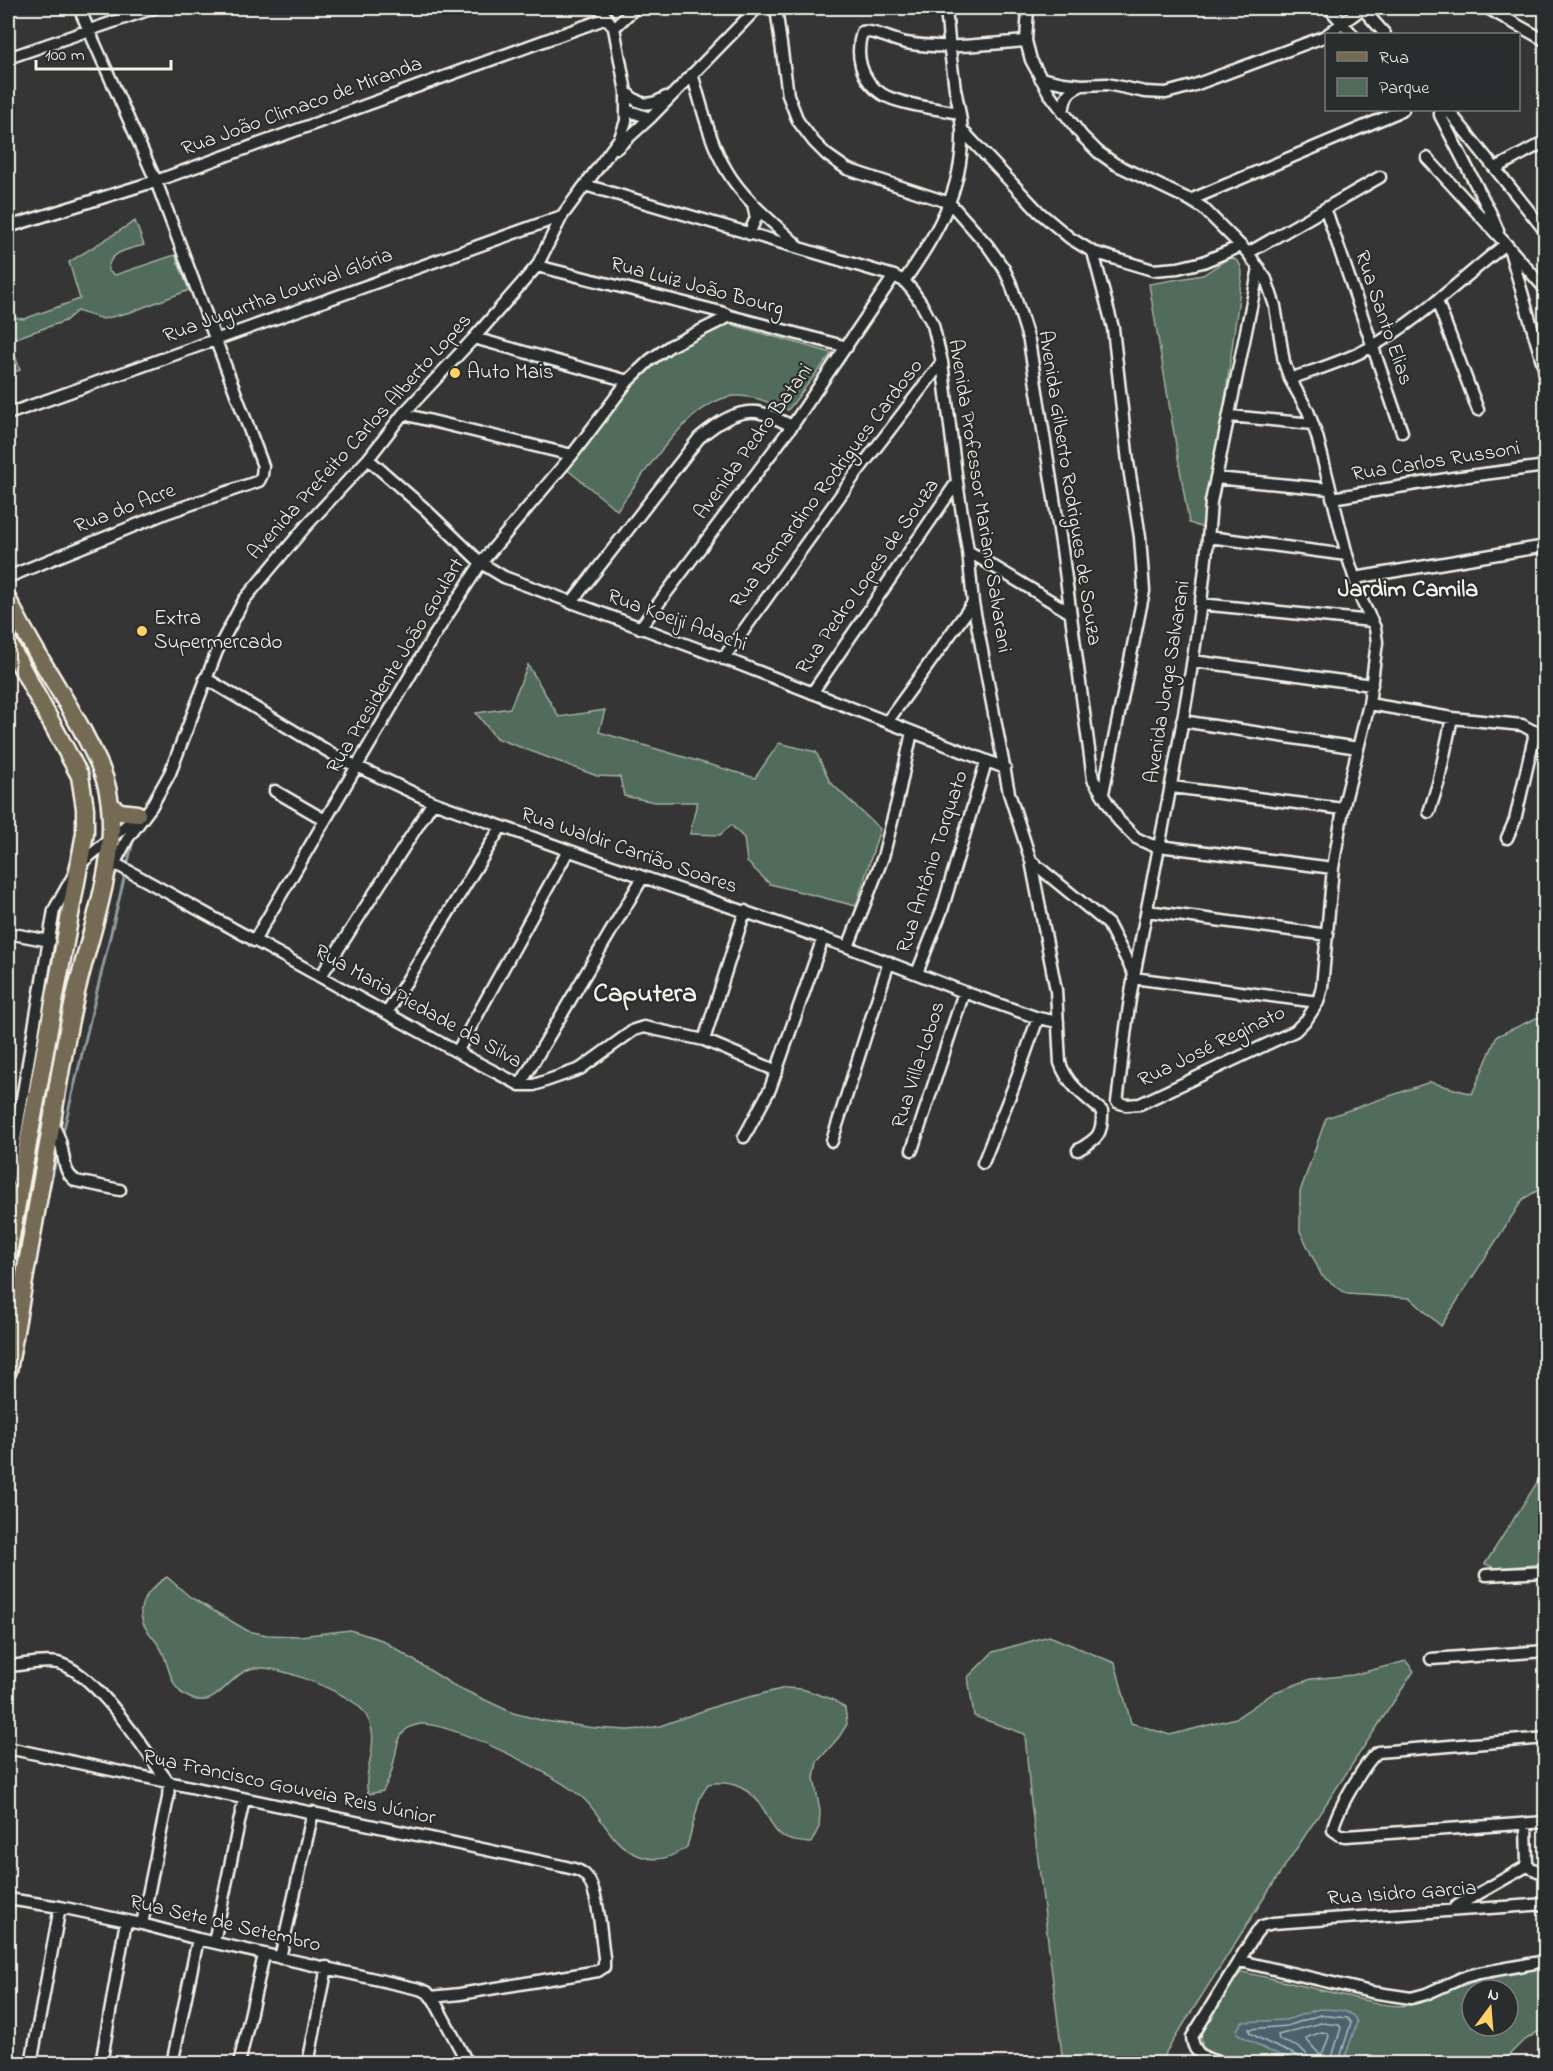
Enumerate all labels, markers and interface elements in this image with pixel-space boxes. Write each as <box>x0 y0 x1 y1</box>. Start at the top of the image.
scale bar <box>36 33 171 71</box>
legend <box>1325 33 1520 111</box>
text: 100 m <box>45 43 85 69</box>
text: Rua <box>1379 46 1409 72</box>
street label: Rua João Climaco de Miranda <box>177 49 427 165</box>
text: Parque <box>1379 76 1430 102</box>
street label: Rua Jugurtha Lourival Glória <box>159 240 398 353</box>
street label: Rua Santo Elias <box>1346 247 1420 389</box>
street label: Rua Luiz João Bourg <box>606 249 787 327</box>
street label: Avenida Prefeito Carlos Alberto Lopes <box>241 307 479 567</box>
street label: Avenida Gilberto Rodrigues de Souza <box>1027 328 1109 648</box>
street label: Avenida Professor Mariano Salvarani <box>939 337 1019 655</box>
street label: Rua Bernardino Rodrigues Cardoso <box>723 353 933 616</box>
place label: Auto Mais <box>467 358 554 388</box>
street label: Avenida Pedro Batani <box>687 358 821 526</box>
marker: Auto Mais <box>448 366 462 380</box>
street label: Rua Carlos Russoni <box>1350 434 1522 490</box>
street label: Rua Pedro Lopes de Souza <box>789 473 947 681</box>
street label: Rua do Acre <box>70 476 181 542</box>
street label: Rua Presidente João Goulart <box>319 552 473 780</box>
district label: Jardim Camila <box>1338 573 1478 608</box>
street label: Avenida Jorge Salvarani <box>1137 578 1201 786</box>
street label: Rua Koeiji Adachi <box>603 582 751 660</box>
place label: Extra Supermercado <box>154 604 282 658</box>
marker: Extra Supermercado <box>135 624 149 638</box>
street label: Rua Antônio Torquato <box>889 767 977 957</box>
street label: Rua Waldir Carrião Soares <box>517 800 741 902</box>
street label: Rua Maria Piedade da Silva <box>309 937 527 1077</box>
district label: Caputera <box>593 975 697 1014</box>
street label: Rua Villa-Lobos <box>884 998 954 1132</box>
street label: Rua José Reginato <box>1133 998 1292 1097</box>
street label: Rua Francisco Gouveia Reis Júnior <box>140 1742 439 1834</box>
street label: Rua Isidro Garcia <box>1326 1874 1478 1914</box>
street label: Rua Sete de Setembro <box>126 1887 324 1961</box>
north arrow <box>1460 1978 1520 2038</box>
text: N <box>1485 1982 1502 2009</box>

